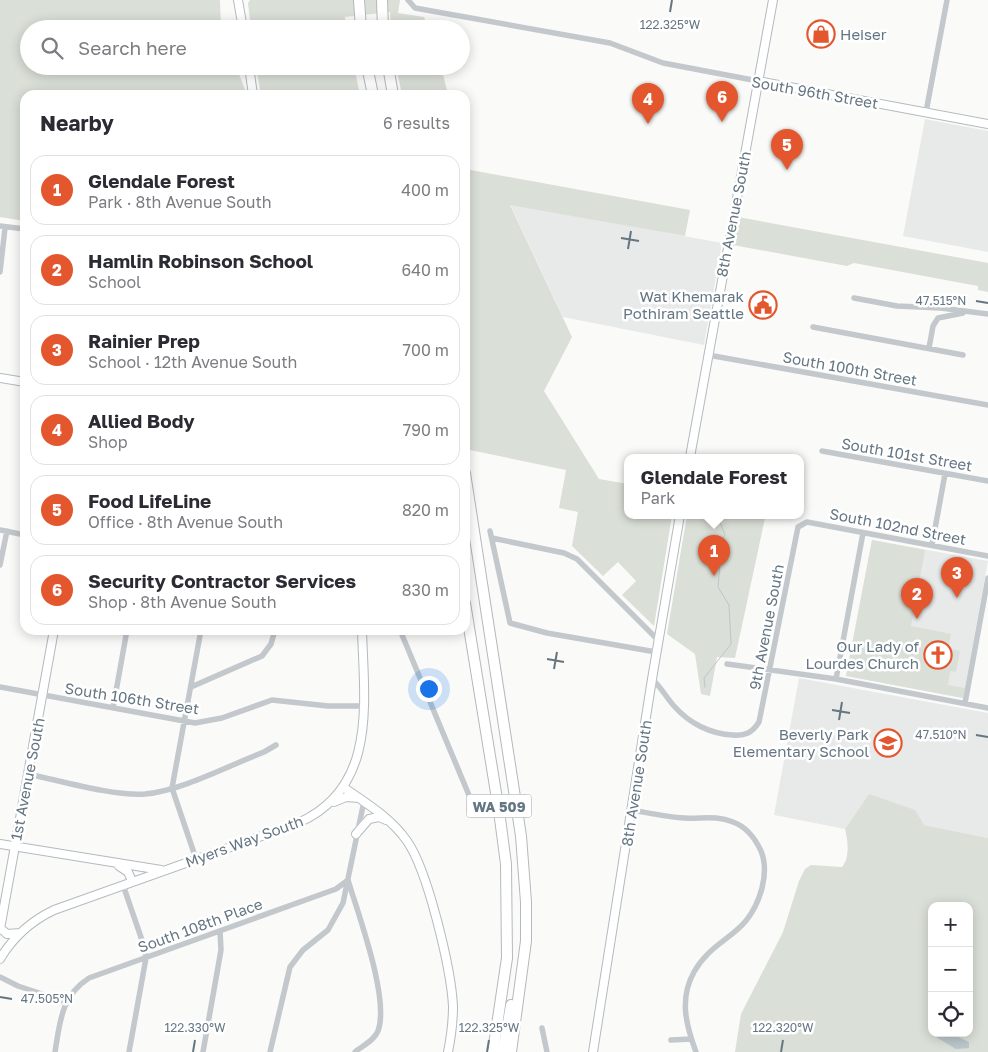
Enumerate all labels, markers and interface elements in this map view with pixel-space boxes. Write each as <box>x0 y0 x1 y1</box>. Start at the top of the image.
text: 122.325°W <box>640 17 701 32</box>
shop icon: Heiser <box>806 19 836 49</box>
search box <box>20 20 470 75</box>
place label: Heiser <box>840 25 887 43</box>
icon: search <box>38 34 66 62</box>
text: Search here <box>78 36 187 59</box>
street label: South 96th Street <box>750 72 880 112</box>
pin: 6 <box>706 81 738 122</box>
pin: 4 <box>632 83 664 124</box>
text: Nearby <box>40 110 114 136</box>
text: 6 results <box>383 113 450 133</box>
pin: 5 <box>771 129 803 170</box>
street label: 8th Avenue South <box>712 150 754 278</box>
text: Glendale Forest <box>88 169 235 192</box>
text: 1 <box>53 180 61 200</box>
text: 400 m <box>401 180 449 200</box>
text: Park · 8th Avenue South <box>88 192 272 212</box>
text: Hamlin Robinson School <box>88 249 313 272</box>
text: 2 <box>52 260 62 280</box>
text: 640 m <box>401 260 449 280</box>
text: School <box>88 272 141 292</box>
place label: Wat Khemarak Pothiram Seattle <box>623 287 745 322</box>
public building icon: Wat Khemarak Pothiram Seattle <box>748 290 778 320</box>
text: 47.515°N <box>916 293 966 308</box>
text: Rainier Prep <box>88 329 200 352</box>
text: 3 <box>52 340 62 360</box>
text: 700 m <box>403 340 449 360</box>
street label: South 100th Street <box>782 347 918 389</box>
text: School · 12th Avenue South <box>88 352 297 372</box>
text: Allied Body <box>88 409 195 432</box>
text: 4 <box>52 420 62 440</box>
text: 790 m <box>403 420 449 440</box>
text: Shop <box>88 432 128 452</box>
street label: South 101st Street <box>840 434 974 474</box>
popup <box>624 454 804 519</box>
text: Glendale Forest <box>641 465 787 488</box>
text: Park <box>641 488 675 508</box>
text: Food LifeLine <box>88 489 211 512</box>
text: 5 <box>52 500 62 520</box>
text: 820 m <box>402 500 449 520</box>
street label: South 102nd Street <box>828 504 968 548</box>
text: Office · 8th Avenue South <box>88 512 283 532</box>
pin: 1 <box>698 535 730 576</box>
pin: 3 <box>941 557 973 598</box>
street label: 9th Avenue South <box>745 563 787 691</box>
text: Security Contractor Services <box>88 569 356 592</box>
pin: 2 <box>901 578 933 619</box>
text: 6 <box>52 580 62 600</box>
text: 830 m <box>402 580 449 600</box>
text: Shop · 8th Avenue South <box>88 592 277 612</box>
place label: Our Lady of Lourdes Church <box>806 637 920 672</box>
church icon: Our Lady of Lourdes Church <box>923 640 953 670</box>
your location <box>416 676 442 702</box>
street label: South 106th Street <box>64 678 200 718</box>
street label: 1st Avenue South <box>6 716 48 842</box>
street label: 8th Avenue South <box>617 719 655 847</box>
place label: Beverly Park Elementary School <box>733 725 870 760</box>
text: 47.510°N <box>915 727 967 742</box>
school or university icon: Beverly Park Elementary School <box>873 728 903 758</box>
road number: WA 509 <box>466 794 532 818</box>
street label: Myers Way South <box>183 811 305 871</box>
street label: South 108th Place <box>135 894 265 956</box>
map controls <box>928 902 973 1037</box>
button: + <box>928 902 973 947</box>
button: − <box>928 947 973 992</box>
text: 47.505°N <box>21 991 73 1006</box>
button: locate <box>928 992 973 1037</box>
text: 122.330°W <box>164 1020 226 1035</box>
text: 122.325°W <box>459 1020 520 1035</box>
text: 122.320°W <box>753 1020 814 1035</box>

